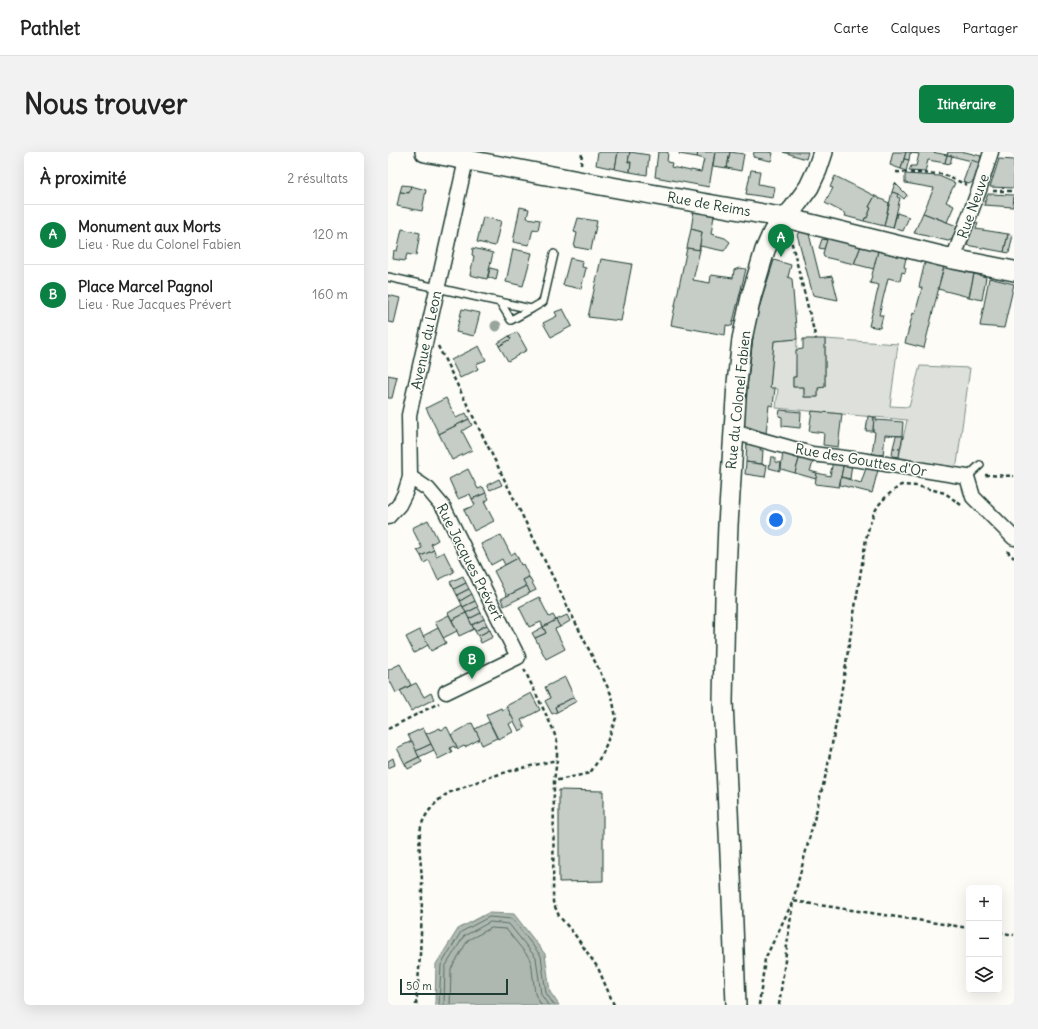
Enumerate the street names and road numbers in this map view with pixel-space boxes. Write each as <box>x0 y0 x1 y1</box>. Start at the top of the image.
street label: Rue Neuve <box>953 171 993 241</box>
street label: Rue de Reims <box>666 188 752 220</box>
street label: Avenue du Leon <box>407 289 445 391</box>
street label: Rue du Colonel Fabien <box>722 330 754 470</box>
street label: Rue des Gouttes d'Or <box>794 440 928 480</box>
street label: Rue Jacques Prévert <box>433 500 507 624</box>

